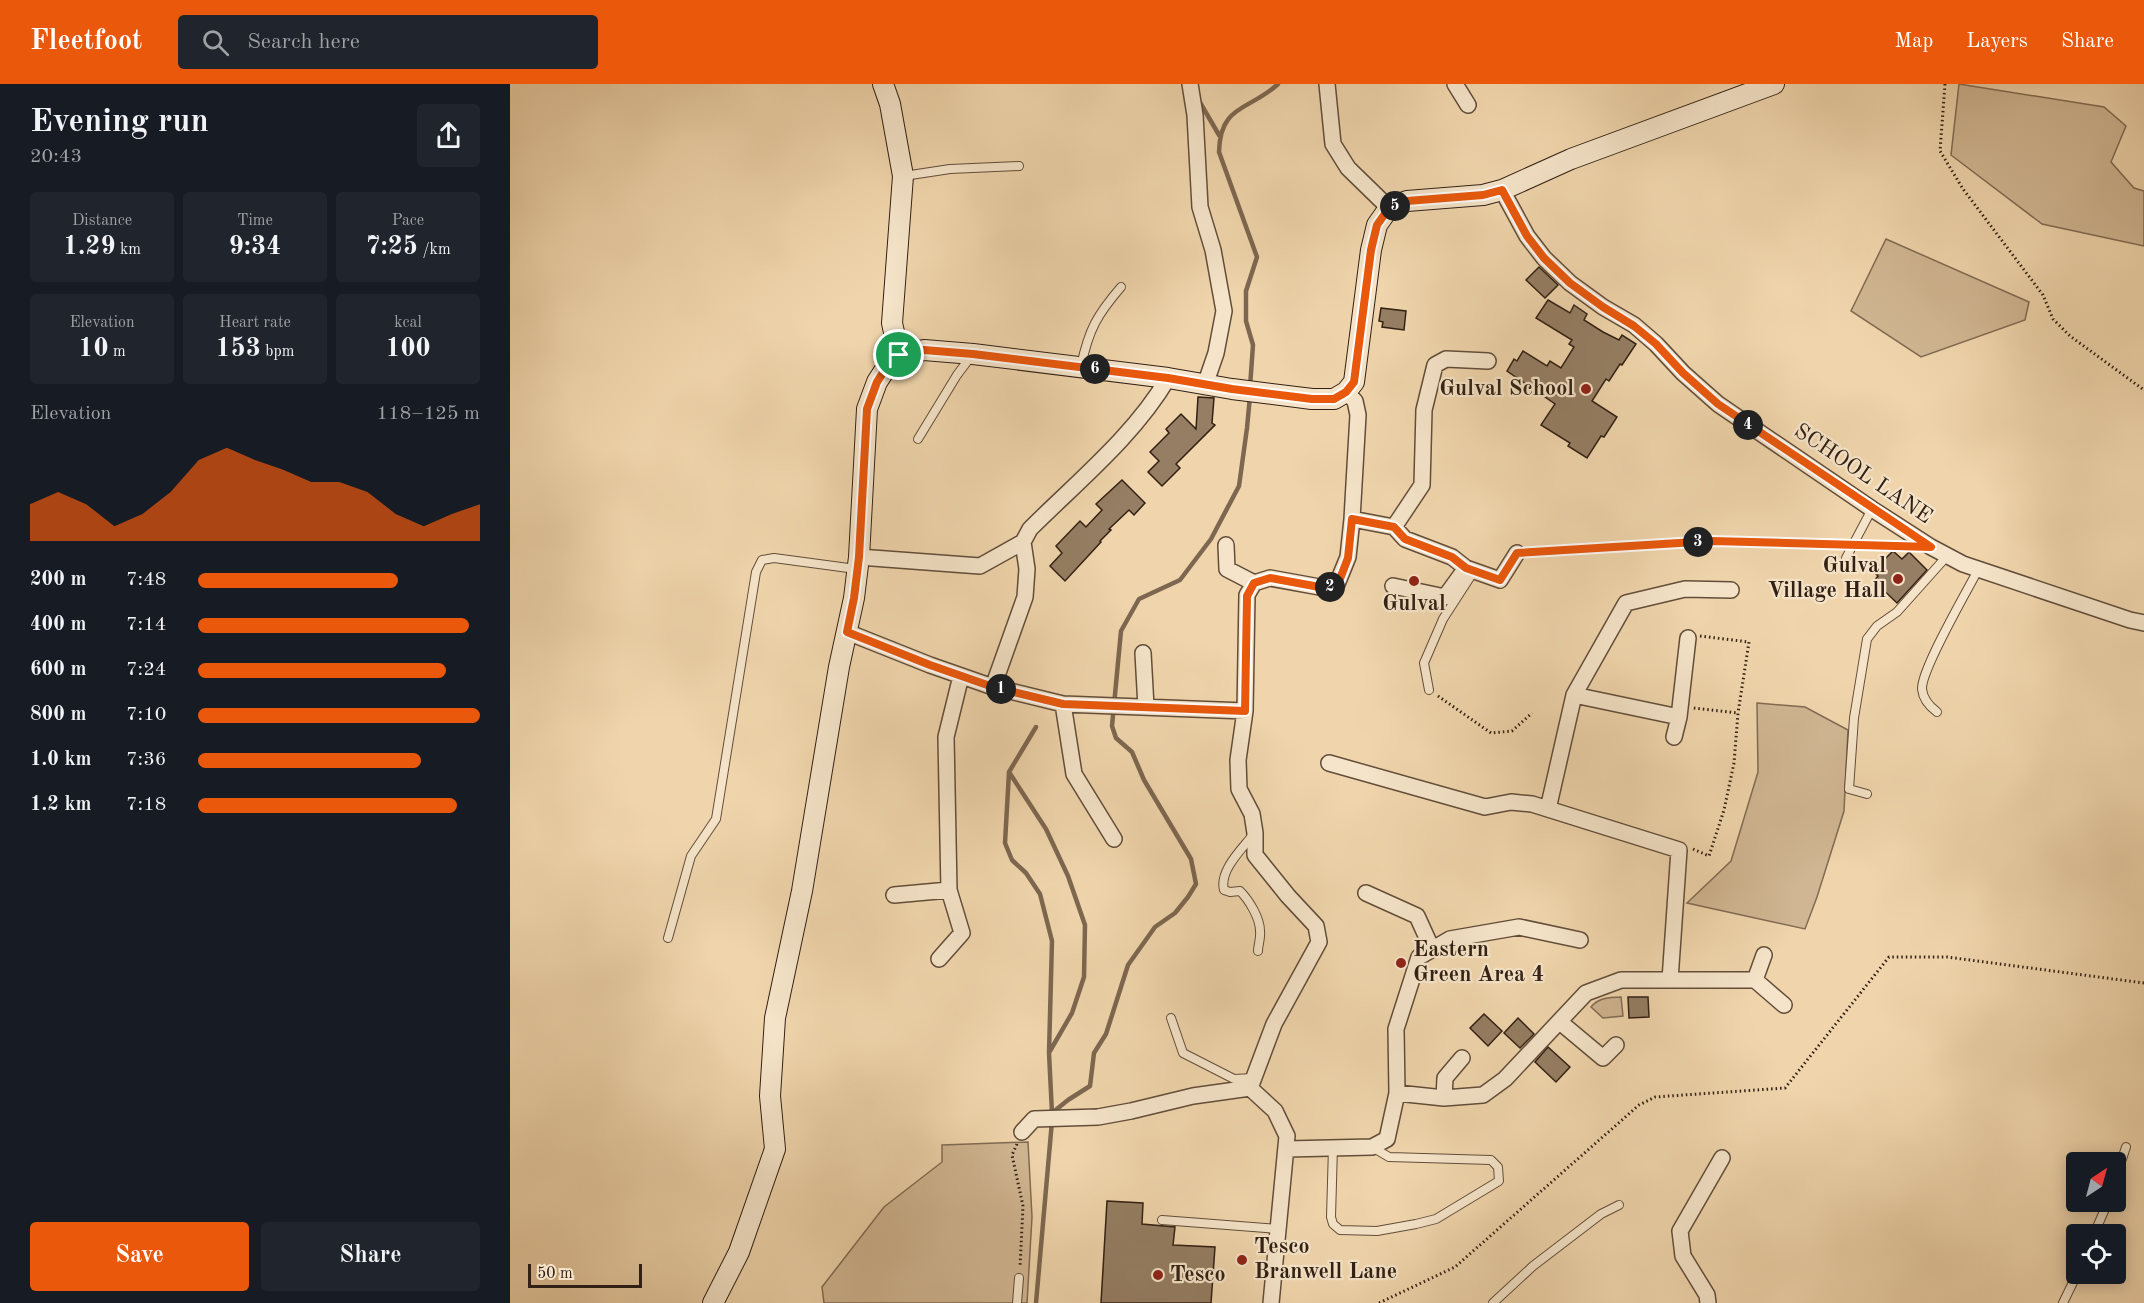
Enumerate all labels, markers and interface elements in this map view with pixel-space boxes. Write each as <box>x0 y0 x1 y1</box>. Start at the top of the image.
search box <box>178 15 598 69</box>
icon: search <box>199 26 232 59</box>
text: Fleetfoot <box>30 28 142 56</box>
text: Search here <box>247 31 360 53</box>
text: Map <box>1894 31 1933 52</box>
text: Layers <box>1966 31 2028 52</box>
text: Share <box>2061 31 2114 52</box>
button: share <box>417 104 480 167</box>
text: Evening run <box>30 106 209 139</box>
text: 20:43 <box>30 147 82 167</box>
pin: 5 <box>1380 191 1410 221</box>
text: 5 <box>1390 198 1400 214</box>
text: Distance <box>72 213 132 229</box>
text: Time <box>237 213 273 229</box>
text: Pace <box>392 213 424 229</box>
text: 1.29 <box>63 234 116 260</box>
text: 9:34 <box>229 234 281 260</box>
text: 7:25 <box>365 234 418 260</box>
text: km <box>116 242 141 258</box>
text: /km <box>418 242 451 258</box>
text: Elevation <box>69 315 135 331</box>
text: Heart rate <box>219 315 291 331</box>
text: kcal <box>394 315 422 331</box>
pin <box>873 329 924 380</box>
text: 10 <box>78 336 108 362</box>
text: 153 <box>216 336 261 362</box>
text: 100 <box>385 336 431 362</box>
icon: arrive <box>882 338 915 371</box>
text: m <box>108 344 126 360</box>
text: bpm <box>261 344 294 360</box>
pin: 6 <box>1080 354 1110 384</box>
text: 6 <box>1090 361 1100 377</box>
place label: Gulval School <box>1439 378 1574 400</box>
marker: Gulval School <box>1579 382 1593 396</box>
text: Elevation <box>30 404 111 424</box>
text: 118–125 m <box>377 404 480 424</box>
pin: 4 <box>1733 410 1763 440</box>
text: 4 <box>1743 417 1753 433</box>
street label: SCHOOL LANE <box>1790 420 1936 528</box>
pin: 3 <box>1683 527 1713 557</box>
text: 3 <box>1693 534 1703 550</box>
place label: Gulval Village Hall <box>1768 555 1886 602</box>
text: 200 m <box>30 570 86 590</box>
text: 7:48 <box>126 570 166 590</box>
pin: 2 <box>1315 572 1345 602</box>
marker: Gulval Village Hall <box>1891 572 1905 586</box>
marker: Gulval <box>1407 574 1421 588</box>
text: 2 <box>1325 579 1335 595</box>
place label: Gulval <box>1382 593 1446 615</box>
text: 400 m <box>30 615 86 635</box>
text: 7:14 <box>126 615 166 635</box>
text: 600 m <box>30 660 86 680</box>
text: 7:24 <box>126 660 166 680</box>
pin: 1 <box>986 674 1016 704</box>
text: 1 <box>996 681 1006 697</box>
text: 800 m <box>30 705 86 725</box>
text: 7:10 <box>126 705 166 725</box>
text: 1.0 km <box>30 750 92 770</box>
text: 7:36 <box>126 750 166 770</box>
text: 1.2 km <box>30 795 92 815</box>
text: 7:18 <box>126 795 166 815</box>
place label: Eastern Green Area 4 <box>1413 939 1544 986</box>
marker: Eastern Green Area 4 <box>1394 956 1408 970</box>
north arrow <box>2066 1152 2126 1212</box>
map controls <box>2066 1152 2126 1284</box>
button: Save <box>30 1222 249 1291</box>
button: Share <box>261 1222 480 1291</box>
button: locate <box>2066 1224 2126 1284</box>
place label: Tesco Branwell Lane <box>1254 1236 1397 1283</box>
marker: Tesco Branwell Lane <box>1235 1253 1249 1267</box>
scale bar <box>528 1261 642 1288</box>
place label: Tesco <box>1170 1264 1226 1286</box>
text: 50 m <box>537 1266 573 1282</box>
marker: Tesco <box>1151 1268 1165 1282</box>

